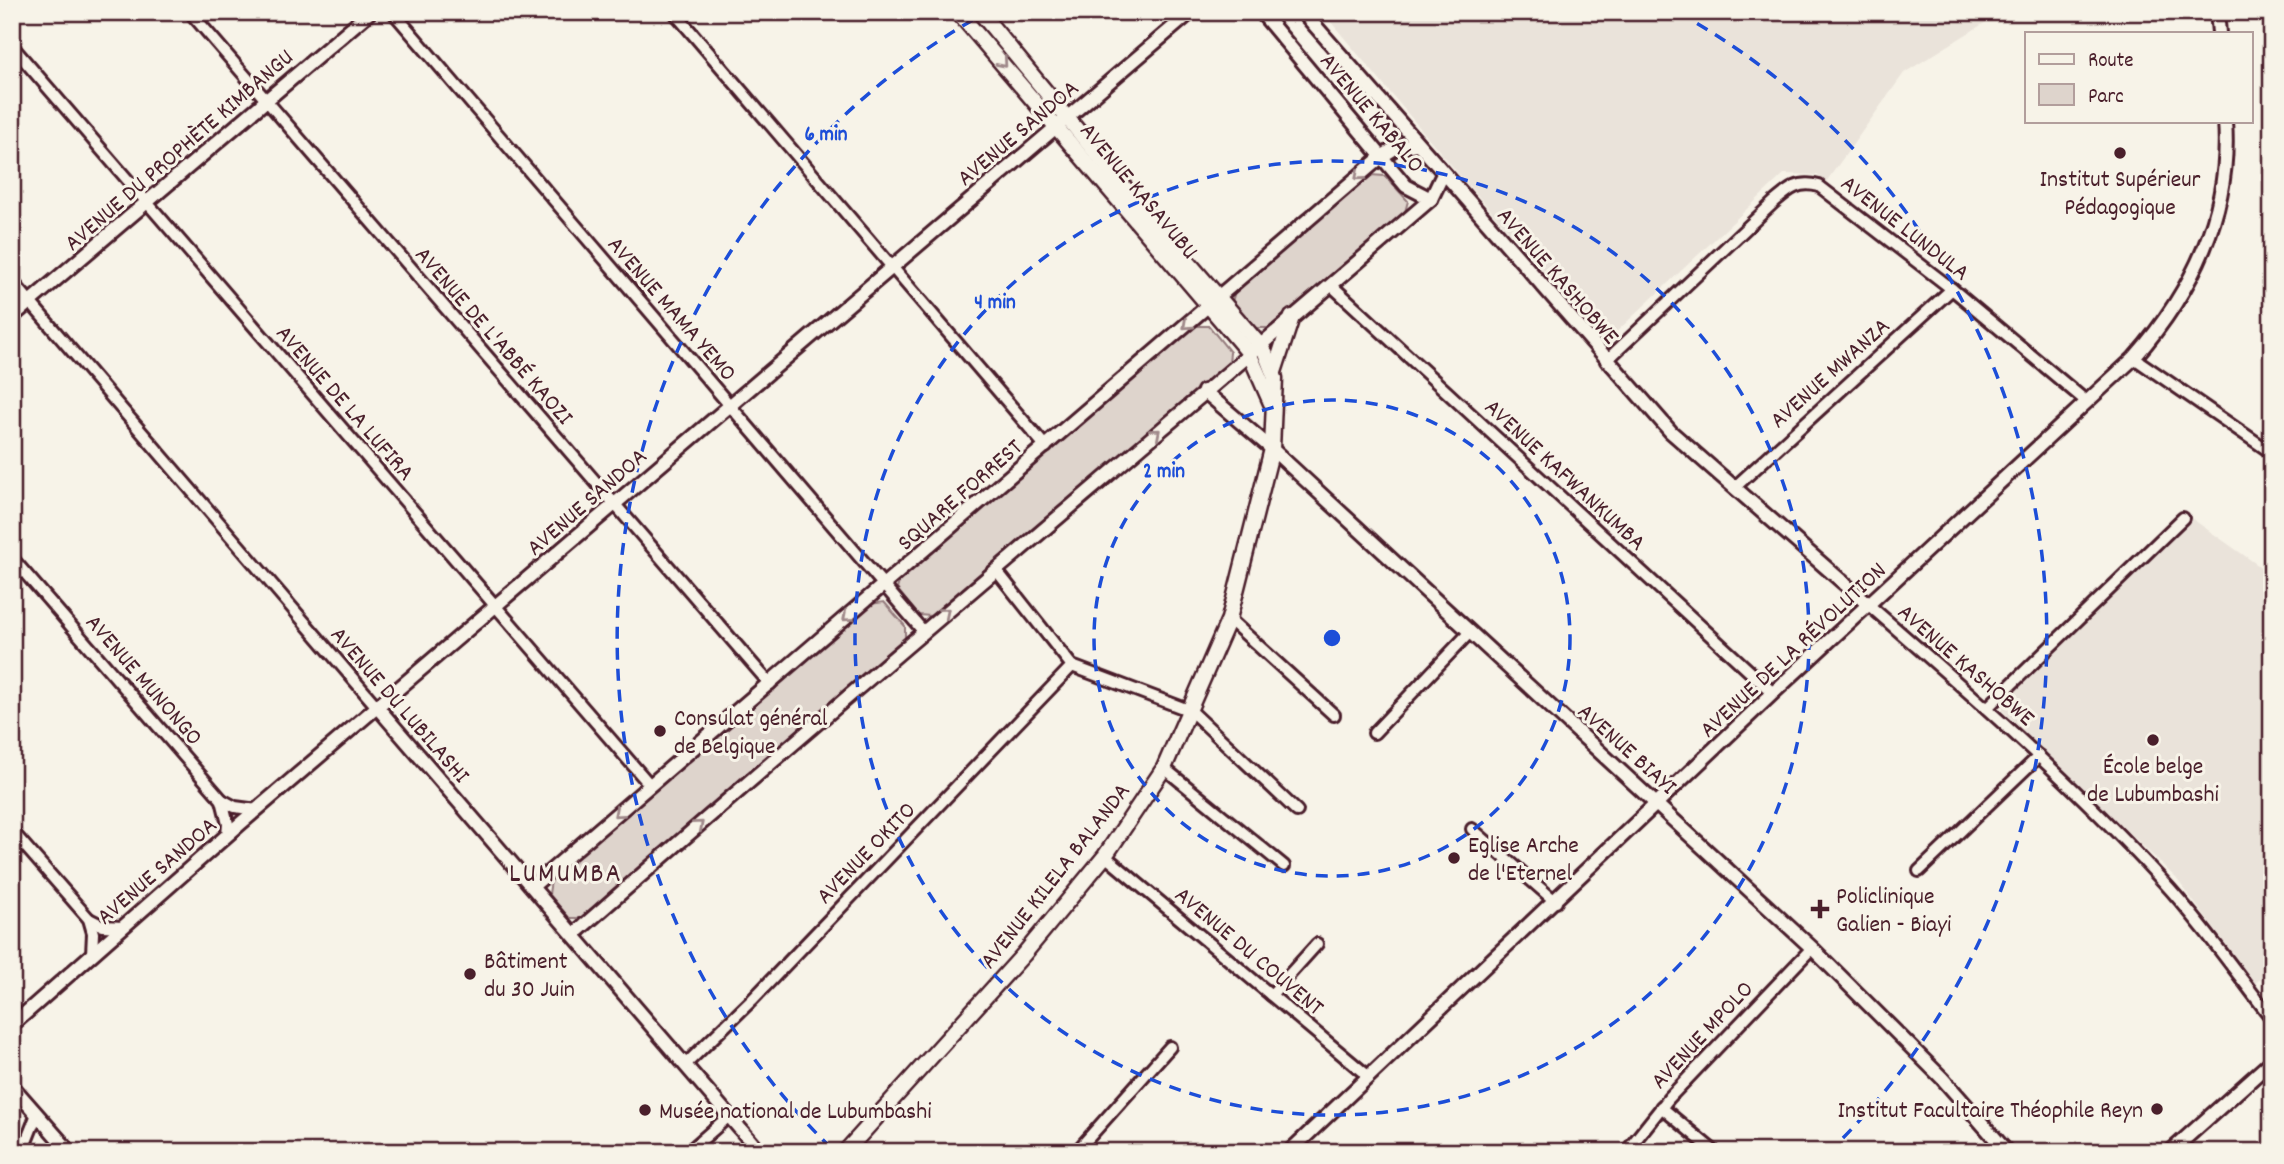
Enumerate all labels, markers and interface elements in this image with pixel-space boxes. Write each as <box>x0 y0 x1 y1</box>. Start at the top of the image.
legend <box>2025 32 2252 122</box>
street label: AVENUE DU PROPHÈTE KIMBANGU <box>58 42 302 260</box>
street label: AVENUE KABALO <box>1310 46 1431 181</box>
text: Route <box>2088 47 2134 77</box>
one-way arrow <box>995 55 1007 68</box>
street label: AVENUE SANDOA <box>950 73 1087 196</box>
text: Parc <box>2088 83 2124 113</box>
street label: AVENUE KASAVUBU <box>1070 116 1205 268</box>
text: 6 min <box>804 121 848 151</box>
marker: Institut Supérieur Pédagogique <box>2112 145 2128 161</box>
place label: Institut Supérieur Pédagogique <box>2040 164 2201 226</box>
one-way arrow <box>1354 168 1367 180</box>
street label: AVENUE LUNDULA <box>1832 168 1976 291</box>
street label: AVENUE KASHOBWE <box>1487 201 1626 353</box>
street label: AVENUE MAMA YEMO <box>598 230 744 390</box>
street label: AVENUE DE L'ABBÉ KAOZI <box>405 240 580 434</box>
text: 4 min <box>974 289 1016 319</box>
street label: AVENUE MWANZA <box>1763 311 1899 438</box>
one-way arrow <box>1182 317 1195 330</box>
street label: AVENUE DE LA LUFIRA <box>266 319 421 489</box>
street label: AVENUE KAFWANKUMBA <box>1475 392 1652 560</box>
one-way arrow <box>1148 429 1161 441</box>
street label: SQUARE FORREST <box>891 432 1031 560</box>
street label: AVENUE SANDOA <box>520 441 656 565</box>
text: 2 min <box>1143 458 1185 488</box>
street label: AVENUE DE LA RÉVOLUTION <box>1693 555 1895 747</box>
street label: AVENUE KASHOBWE <box>1889 597 2041 736</box>
street label: AVENUE MUNONGO <box>76 608 209 754</box>
one-way arrow <box>937 608 950 620</box>
one-way arrow <box>842 609 855 621</box>
street label: AVENUE DU LUBILASHI <box>321 620 477 792</box>
centre of rings <box>1320 626 1344 650</box>
street label: AVENUE BIAYI <box>1569 696 1684 805</box>
place label: Consulat général de Belgique <box>674 703 828 765</box>
marker: Consulat général de Belgique <box>652 723 668 739</box>
marker: École belge de Lubumbashi <box>2145 732 2161 748</box>
place label: École belge de Lubumbashi <box>2087 751 2219 813</box>
street label: AVENUE KILELA BALANDA <box>973 777 1140 977</box>
street label: AVENUE OKITO <box>809 795 925 913</box>
one-way arrow <box>613 805 626 817</box>
street label: AVENUE SANDOA <box>90 810 226 934</box>
one-way arrow <box>691 821 704 833</box>
place label: Eglise Arche de l'Eternel <box>1468 830 1579 892</box>
marker: Eglise Arche de l'Eternel <box>1446 850 1462 866</box>
district label: LUMUMBA <box>509 856 623 896</box>
street label: AVENUE DU COUVENT <box>1166 880 1331 1025</box>
place label: Policlinique Galien - Biayi <box>1836 881 1951 943</box>
marker: Policlinique Galien - Biayi <box>1810 899 1830 919</box>
place label: Bâtiment du 30 Juin <box>484 946 575 1008</box>
marker: Bâtiment du 30 Juin <box>462 966 478 982</box>
street label: AVENUE MPOLO <box>1644 974 1763 1098</box>
place label: Institut Facultaire Théophile Reyn <box>1838 1095 2143 1129</box>
place label: Musée national de Lubumbashi <box>659 1096 932 1130</box>
marker: Institut Facultaire Théophile Reyn <box>2149 1101 2165 1117</box>
marker: Musée national de Lubumbashi <box>637 1102 653 1118</box>

